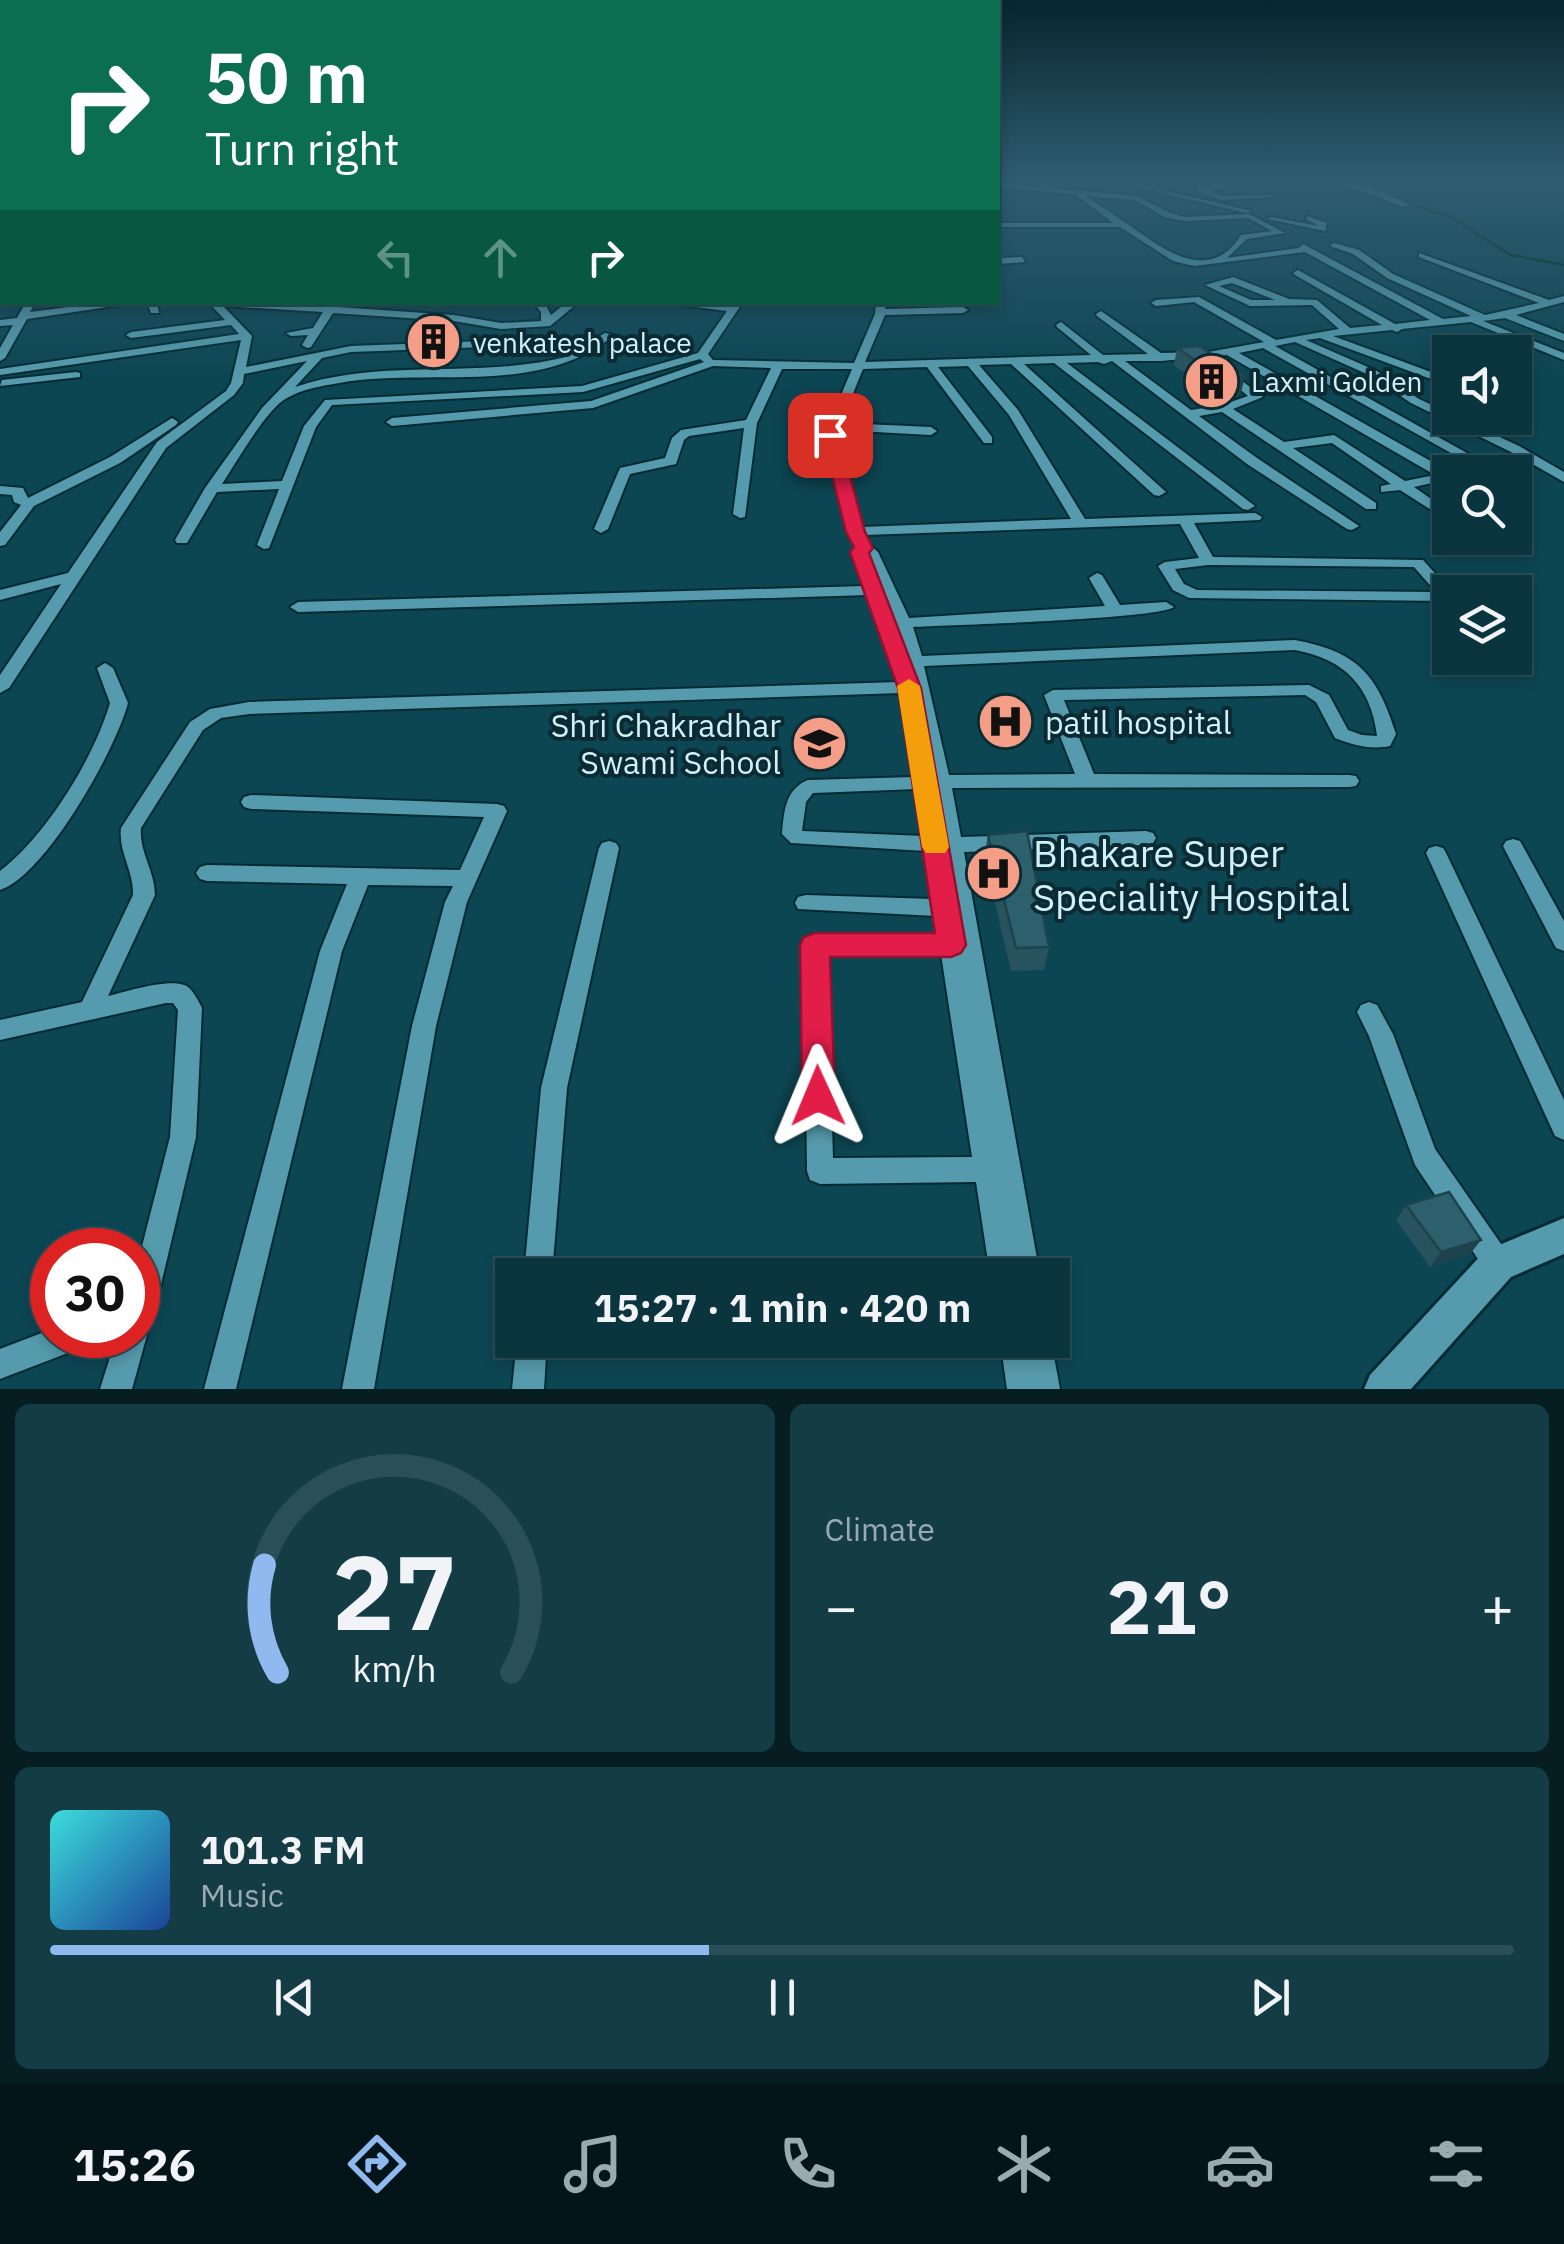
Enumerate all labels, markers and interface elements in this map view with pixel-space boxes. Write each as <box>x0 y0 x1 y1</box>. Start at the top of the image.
text: 50 m <box>205 31 368 122</box>
icon: right <box>40 40 170 170</box>
text: Turn right <box>205 119 400 177</box>
icon: left <box>368 230 423 285</box>
icon: ahead <box>473 230 528 285</box>
icon: right <box>578 230 633 285</box>
building icon: venkatesh palace <box>404 312 464 372</box>
place label: venkatesh palace <box>473 324 692 361</box>
map controls <box>1432 335 1532 675</box>
button: sound <box>1432 335 1532 435</box>
building icon: Laxmi Golden <box>1182 351 1242 411</box>
place label: Laxmi Golden <box>1251 363 1422 400</box>
pin <box>788 393 873 478</box>
icon: arrive <box>803 408 858 463</box>
button: search <box>1432 455 1532 555</box>
button: layers <box>1432 575 1532 675</box>
hospital icon: patil hospital <box>976 692 1036 752</box>
place label: patil hospital <box>1045 701 1231 743</box>
place label: Shri Chakradhar Swami School <box>551 704 781 783</box>
school or university icon: Shri Chakradhar Swami School <box>790 713 850 773</box>
place label: Bhakare Super Speciality Hospital <box>1033 828 1350 921</box>
hospital icon: Bhakare Super Speciality Hospital <box>964 844 1024 904</box>
position arrow <box>766 1044 870 1148</box>
speed limit sign: 30 <box>30 1228 160 1358</box>
text: 15:27 · 1 min · 420 m <box>594 1283 971 1332</box>
text: Climate <box>825 1508 935 1550</box>
text: 27 <box>332 1523 457 1659</box>
text: 21° <box>1107 1557 1232 1655</box>
text: − <box>825 1571 858 1642</box>
text: + <box>1481 1571 1514 1642</box>
text: km/h <box>353 1645 437 1692</box>
text: 101.3 FM <box>200 1825 365 1874</box>
text: Music <box>200 1874 284 1916</box>
icon: previous <box>267 1970 322 2025</box>
icon: pause <box>755 1970 810 2025</box>
icon: next <box>1243 1970 1298 2025</box>
icon: directions <box>342 2129 412 2199</box>
icon: music <box>558 2129 628 2199</box>
icon: phone <box>773 2129 843 2199</box>
icon: climate <box>989 2129 1059 2199</box>
icon: car <box>1205 2129 1275 2199</box>
icon: filters <box>1421 2129 1491 2199</box>
text: 15:26 <box>73 2135 196 2193</box>

